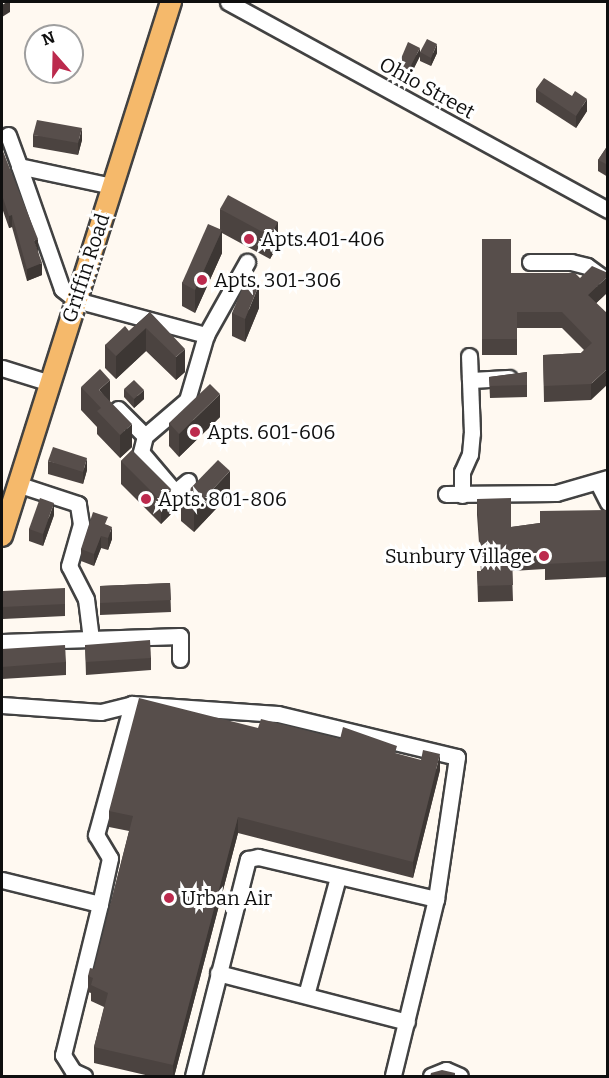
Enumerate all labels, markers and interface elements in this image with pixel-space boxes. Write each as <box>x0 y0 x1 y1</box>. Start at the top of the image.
north arrow <box>24 24 84 84</box>
text: N <box>39 27 57 50</box>
street label: Ohio Street <box>375 52 479 124</box>
street label: Griffin Road <box>57 210 115 326</box>
place label: Apts.401-406 <box>261 227 385 251</box>
marker: Apts.401-406 <box>242 232 256 246</box>
place label: Apts. 301-306 <box>214 268 341 292</box>
marker: Apts. 301-306 <box>195 273 209 287</box>
place label: Apts. 601-606 <box>207 420 335 444</box>
marker: Apts. 601-606 <box>188 425 202 439</box>
place label: Apts. 801-806 <box>158 487 287 511</box>
marker: Apts. 801-806 <box>139 492 153 506</box>
place label: Sunbury Village <box>385 544 532 568</box>
marker: Sunbury Village <box>537 549 551 563</box>
place label: Urban Air <box>181 886 272 910</box>
marker: Urban Air <box>162 891 176 905</box>

